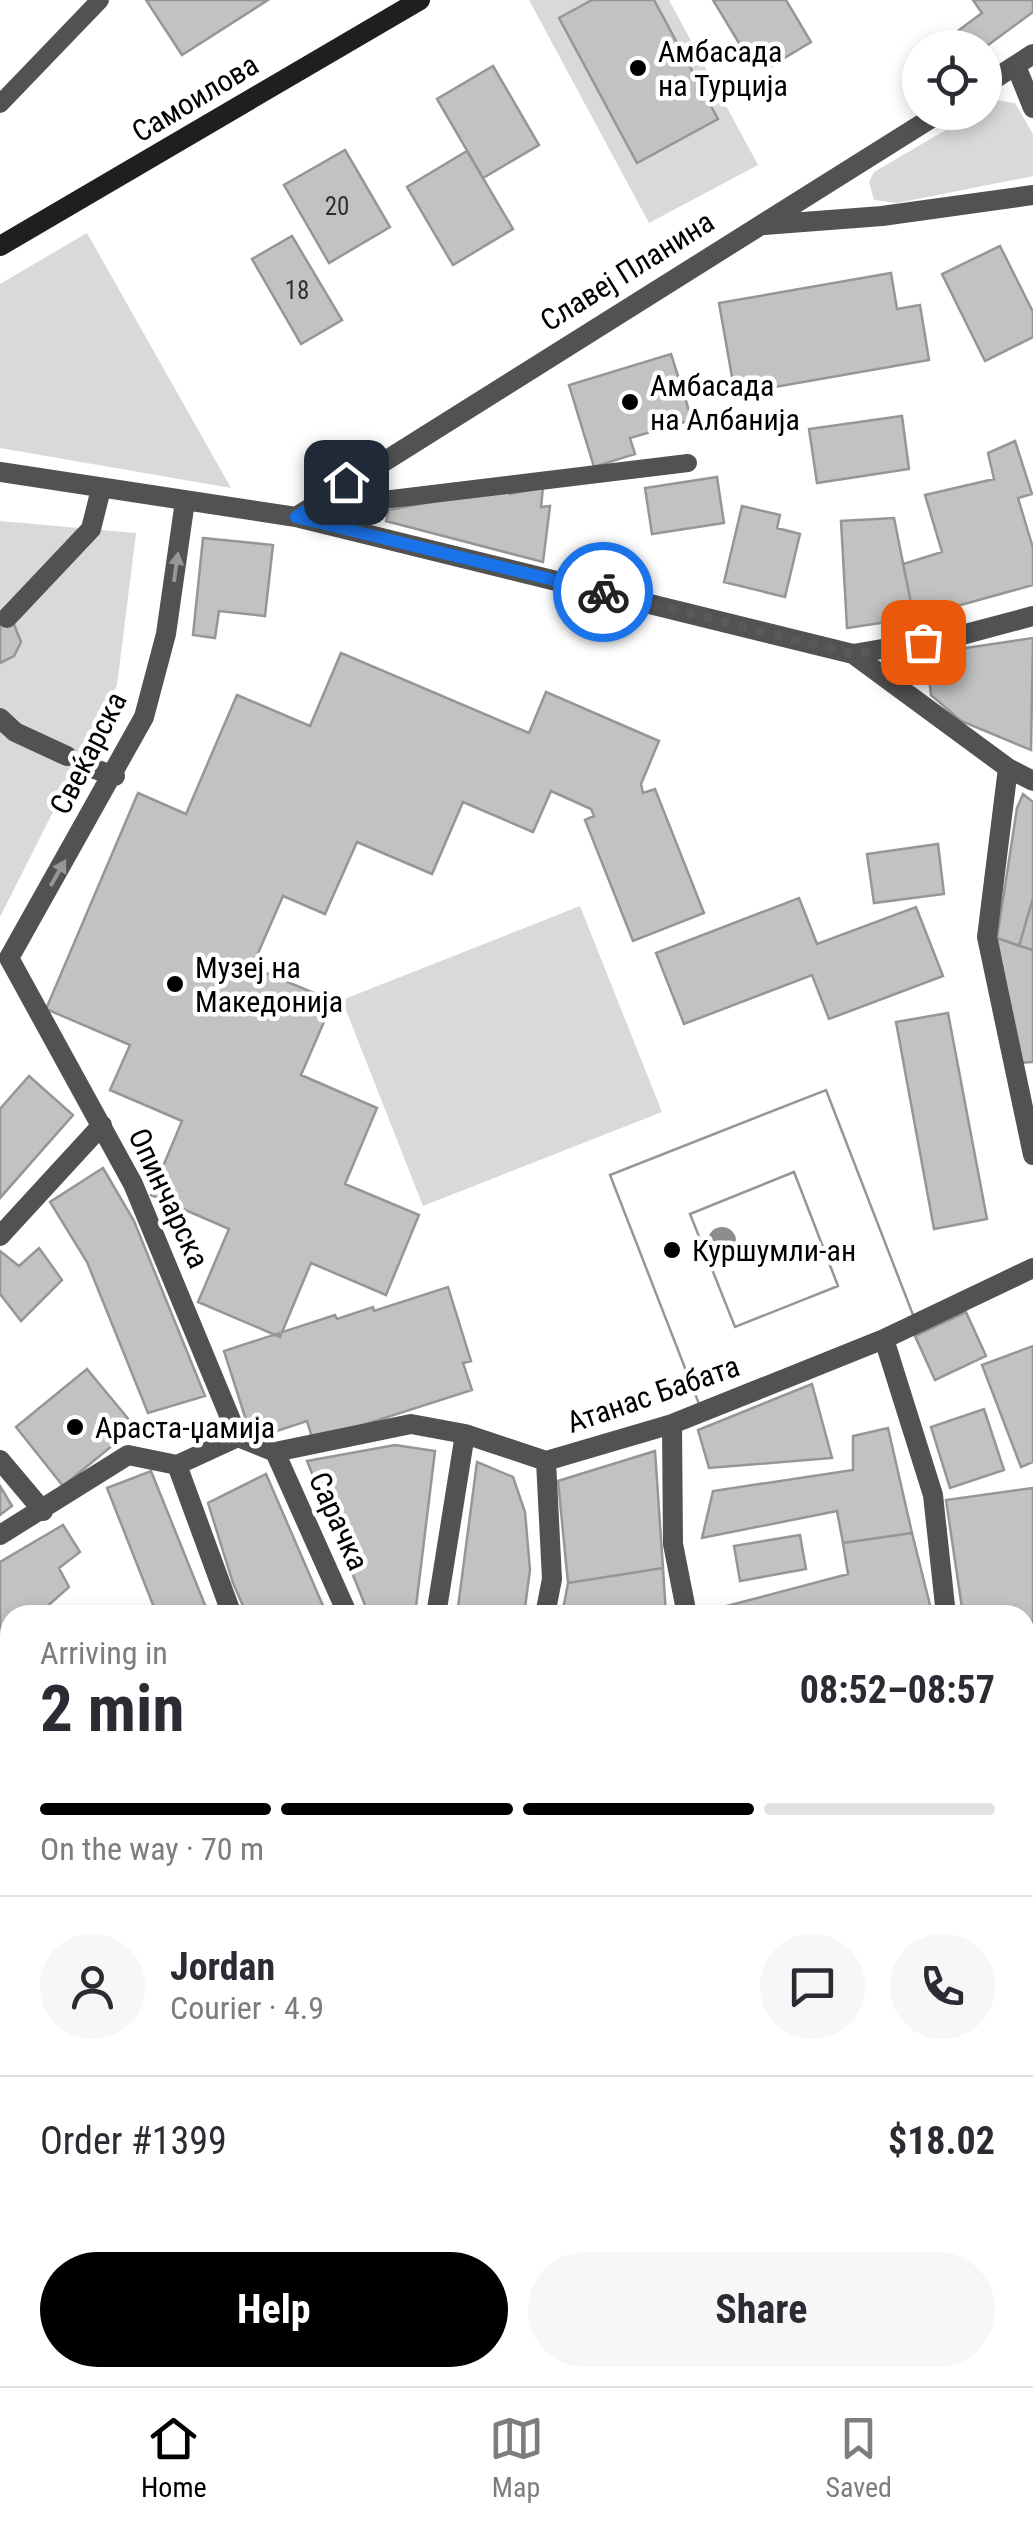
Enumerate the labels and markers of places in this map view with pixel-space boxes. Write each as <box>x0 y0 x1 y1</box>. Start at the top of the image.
place label: Амбасада на Турција <box>658 34 788 103</box>
marker: Амбасада на Турција <box>627 57 649 79</box>
place label: Амбасада на Албанија <box>650 368 800 437</box>
marker: Амбасада на Албанија <box>619 391 641 413</box>
pin <box>304 440 389 525</box>
pin <box>881 600 966 685</box>
place label: Музеј на Македонија <box>195 950 343 1019</box>
marker: Музеј на Македонија <box>164 973 186 995</box>
place label: Куршумли-ан <box>692 1233 856 1268</box>
marker: Куршумли-ан <box>661 1239 683 1261</box>
place label: Араста-џамија <box>95 1410 275 1445</box>
marker: Араста-џамија <box>64 1416 86 1438</box>

